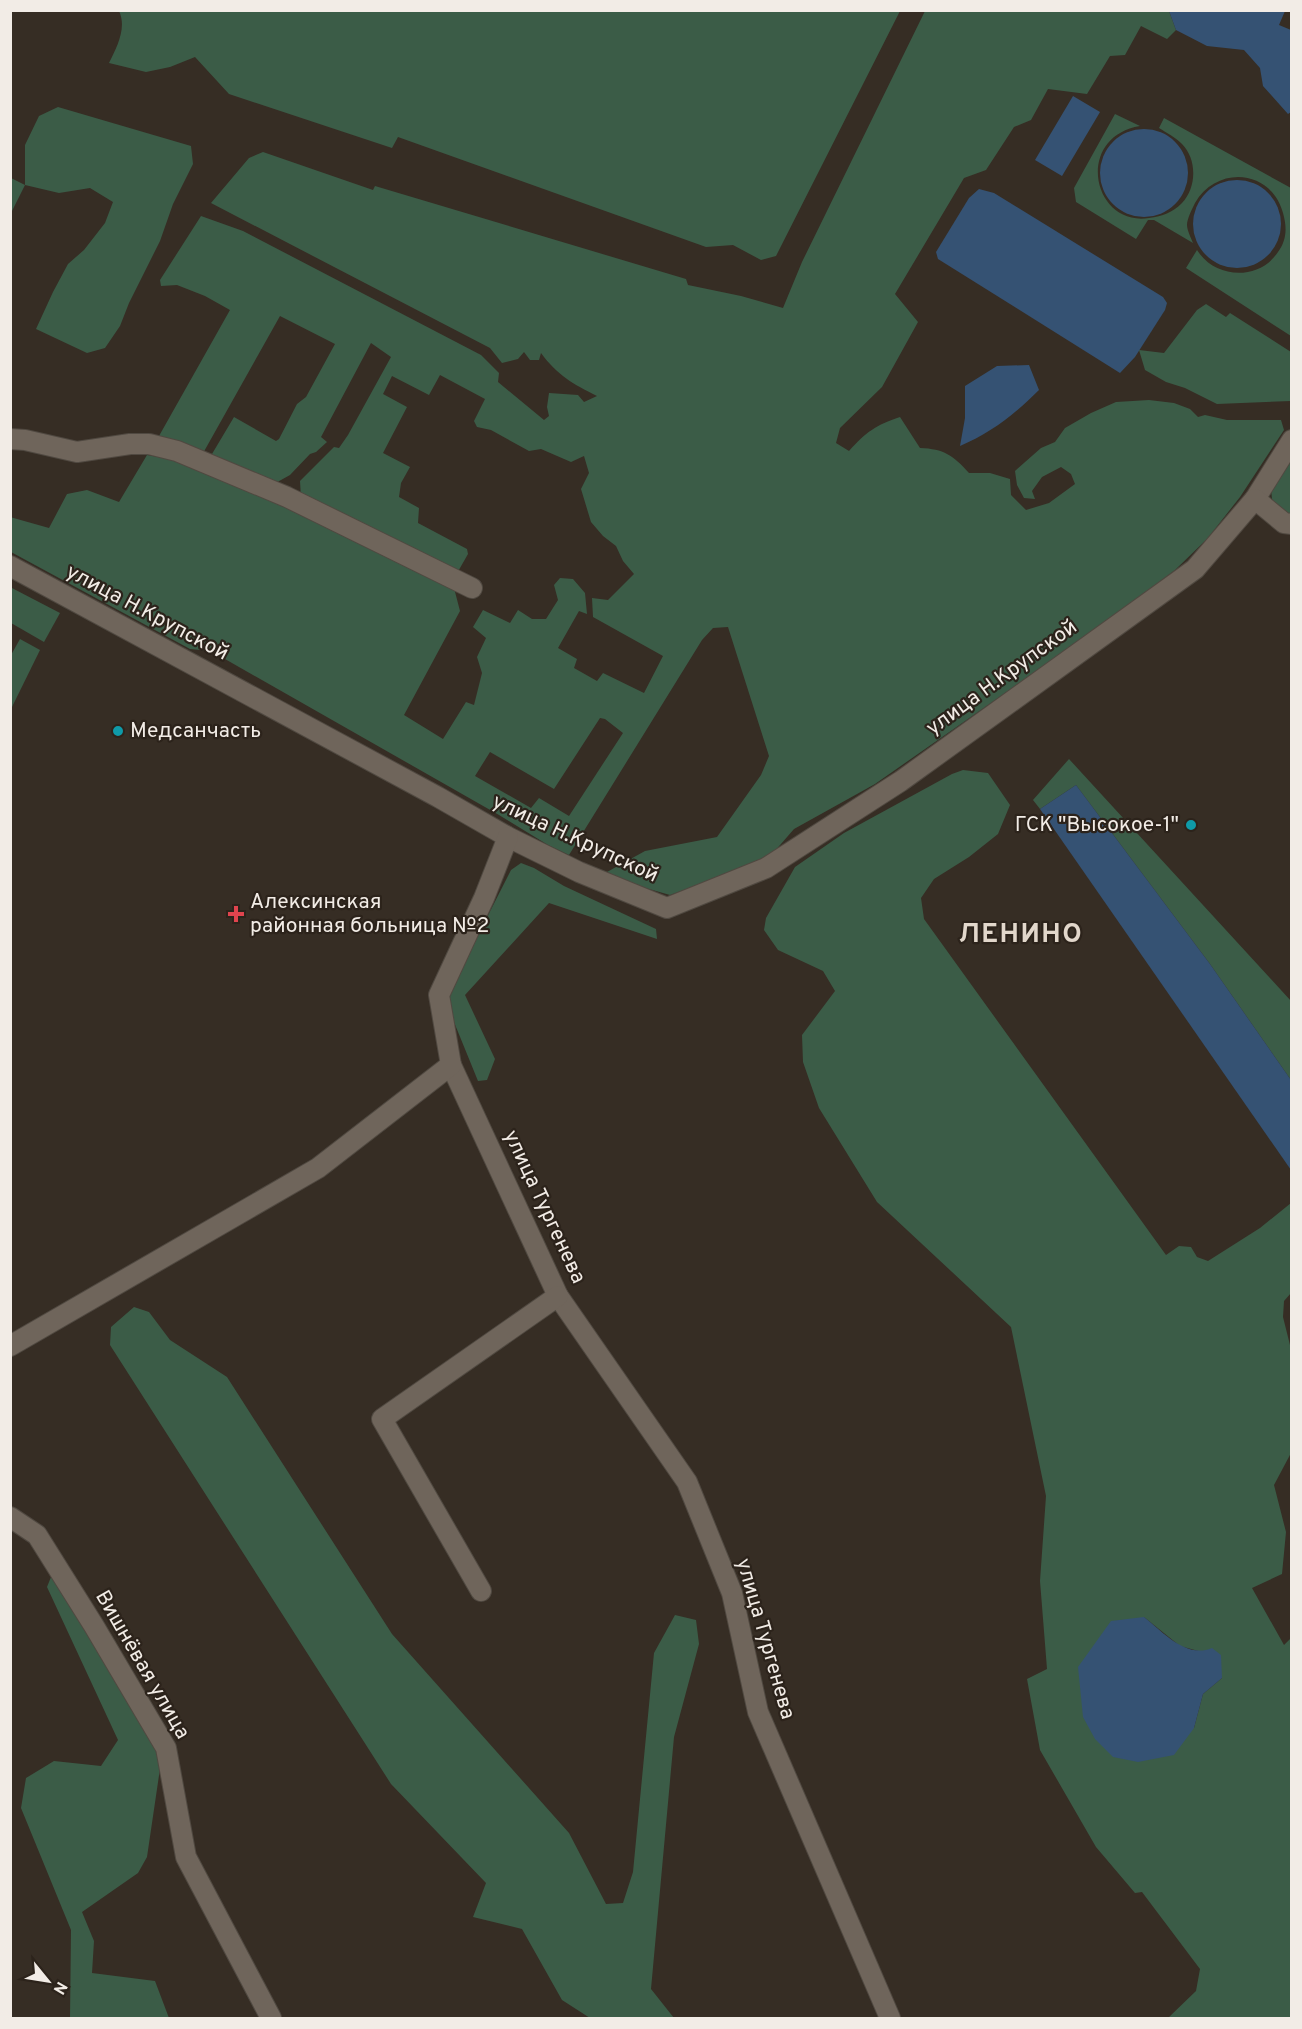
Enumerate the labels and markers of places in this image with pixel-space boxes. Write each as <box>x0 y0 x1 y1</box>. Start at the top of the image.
place label: Медсанчасть <box>130 718 261 745</box>
marker: Медсанчасть <box>111 724 125 738</box>
place label: ГСК "Высокое-1" <box>1015 812 1179 839</box>
marker: ГСК "Высокое-1" <box>1184 818 1198 832</box>
place label: Алексинская районная больница №2 <box>250 889 489 940</box>
marker: Алексинская районная больница №2 <box>227 905 245 923</box>

